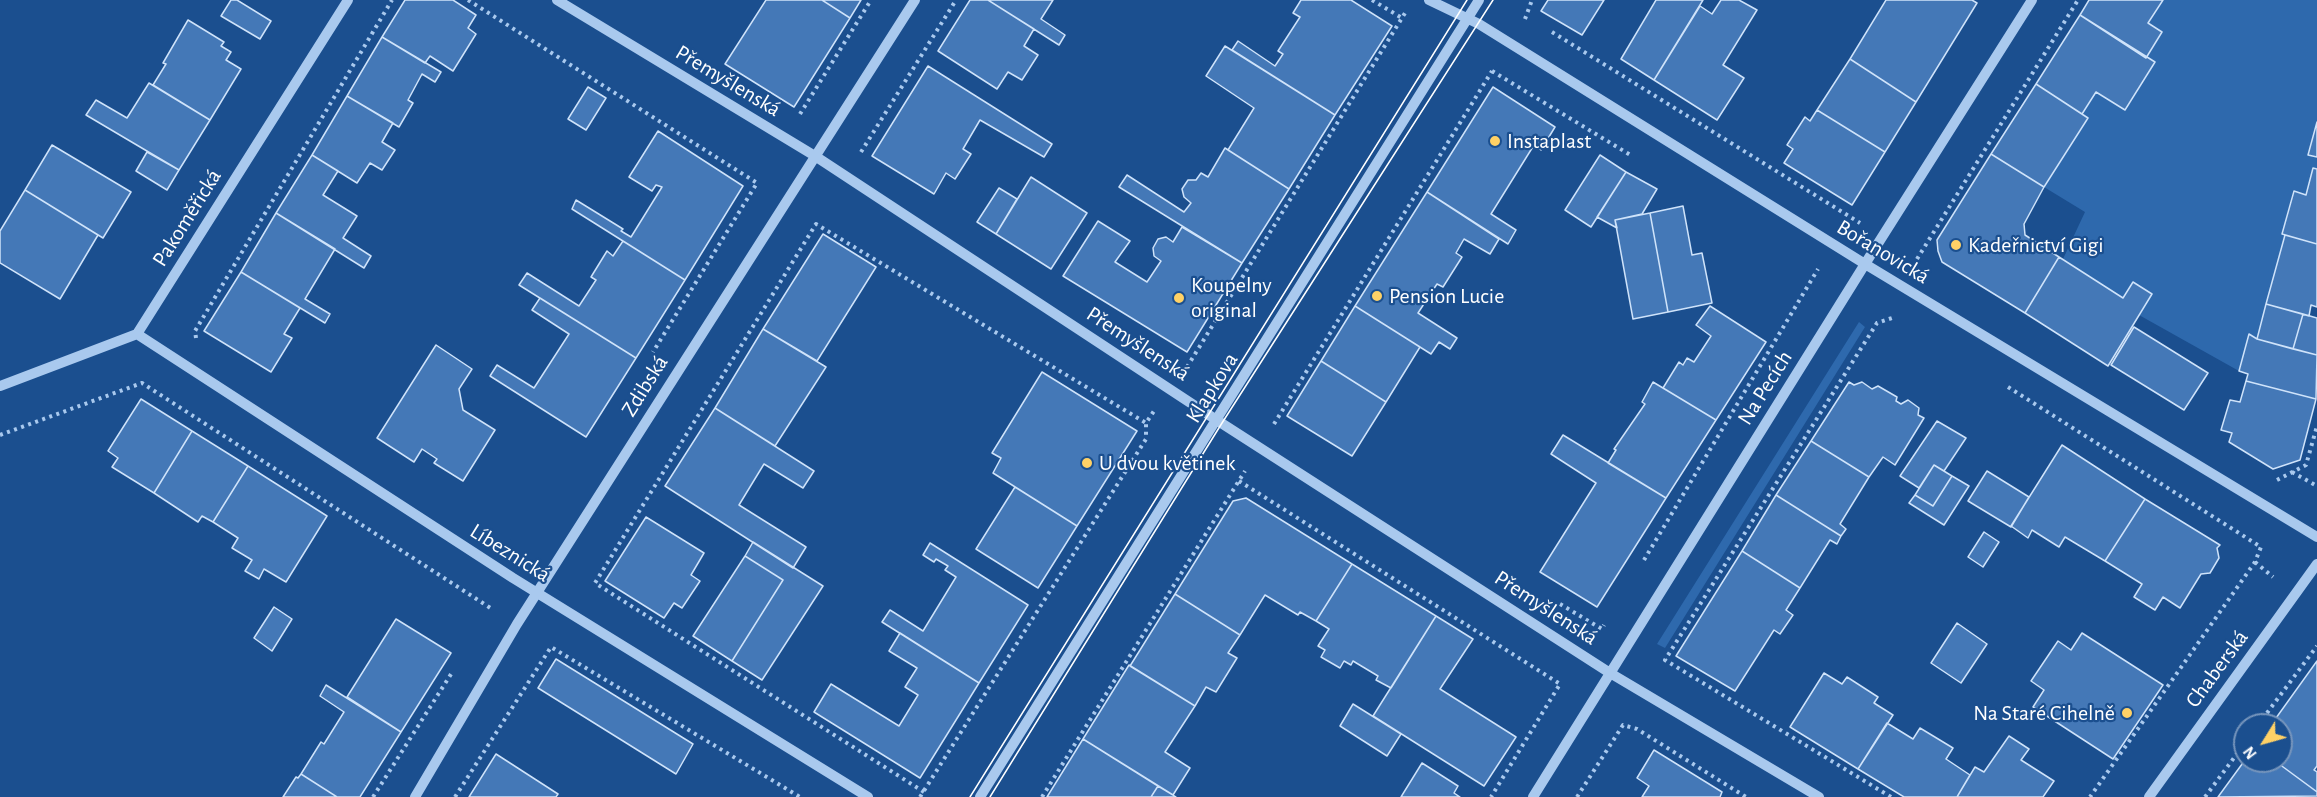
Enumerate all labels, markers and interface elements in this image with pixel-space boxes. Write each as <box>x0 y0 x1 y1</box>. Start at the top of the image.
street label: Přemyšlenská <box>671 39 785 123</box>
place label: Instaplast <box>1507 128 1591 154</box>
marker: Instaplast <box>1488 134 1502 148</box>
street label: Pakoměřická <box>147 164 227 272</box>
street label: Bořanovická <box>1832 214 1934 290</box>
place label: Kadeřnictví Gigi <box>1968 232 2104 258</box>
marker: Kadeřnictví Gigi <box>1949 238 1963 252</box>
place label: Koupelny original <box>1191 272 1272 324</box>
place label: Pension Lucie <box>1389 283 1504 309</box>
marker: Pension Lucie <box>1370 289 1384 303</box>
marker: Koupelny original <box>1172 291 1186 305</box>
street label: Přemyšlenská <box>1081 301 1195 387</box>
street label: Na Pecích <box>1732 346 1798 430</box>
street label: Klapkova <box>1180 348 1244 428</box>
street label: Zdibská <box>616 351 674 421</box>
place label: U dvou květinek <box>1099 450 1235 476</box>
marker: U dvou květinek <box>1080 456 1094 470</box>
street label: Líbeznická <box>465 518 555 588</box>
street label: Přemyšlenská <box>1489 565 1603 651</box>
street label: Chaberská <box>2180 625 2254 713</box>
place label: Na Staré Cihelně <box>1973 700 2115 726</box>
marker: Na Staré Cihelně <box>2120 706 2134 720</box>
north arrow <box>2233 713 2293 773</box>
text: N <box>2240 743 2260 762</box>

